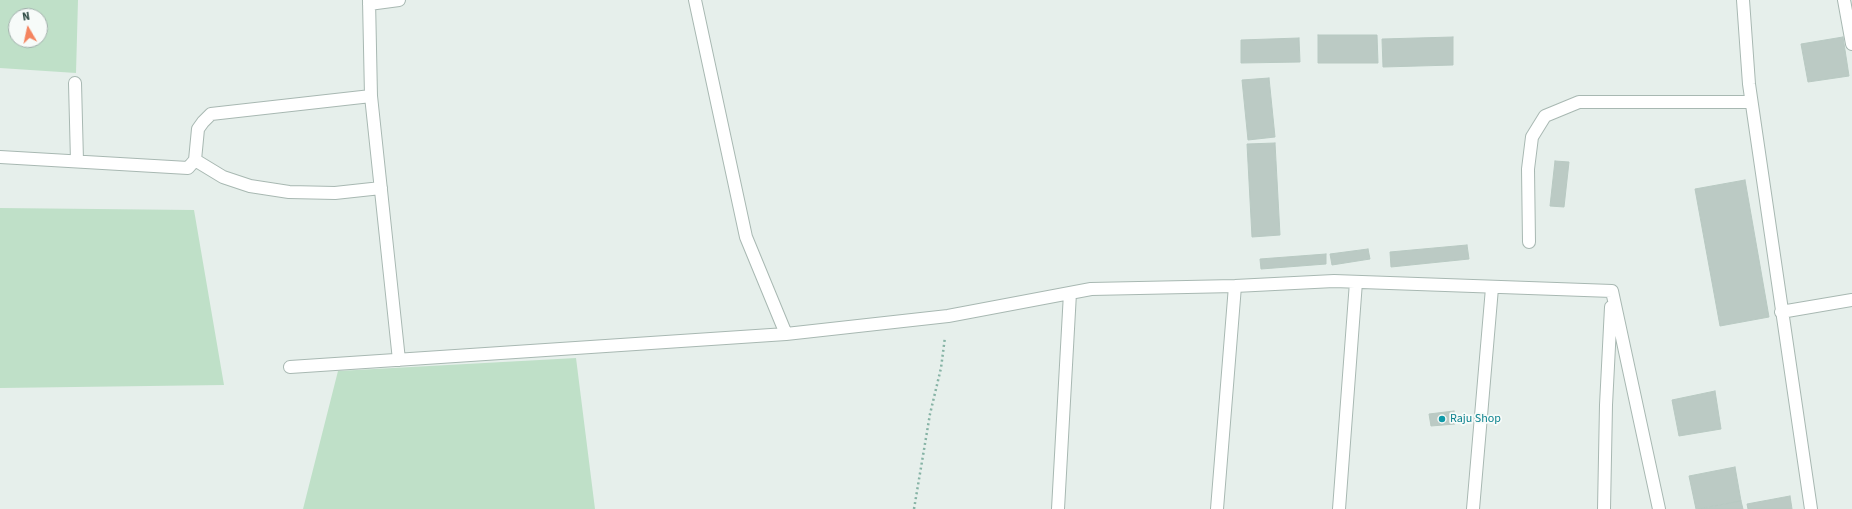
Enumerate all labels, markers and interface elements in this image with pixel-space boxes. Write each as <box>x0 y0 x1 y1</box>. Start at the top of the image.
north arrow <box>8 8 48 48</box>
text: N <box>21 9 31 25</box>
place label: Raju Shop <box>1450 412 1501 426</box>
marker: Raju Shop <box>1437 414 1447 424</box>

